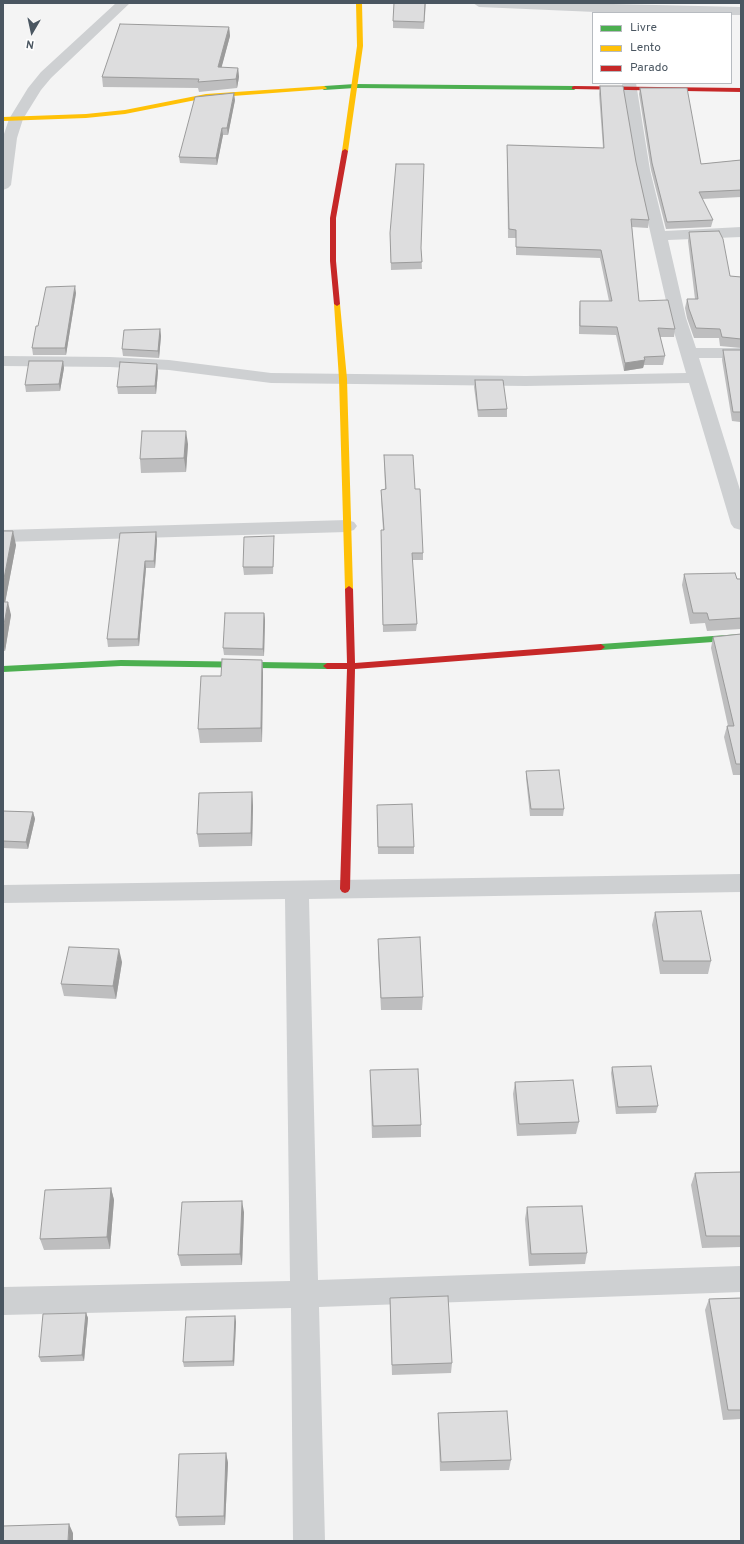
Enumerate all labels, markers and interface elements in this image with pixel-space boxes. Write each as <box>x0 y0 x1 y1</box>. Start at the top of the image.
north arrow <box>12 12 52 52</box>
legend <box>592 12 732 84</box>
text: Livre <box>630 20 657 36</box>
text: N <box>25 36 35 51</box>
text: Lento <box>630 40 661 56</box>
text: Parado <box>630 60 668 76</box>

